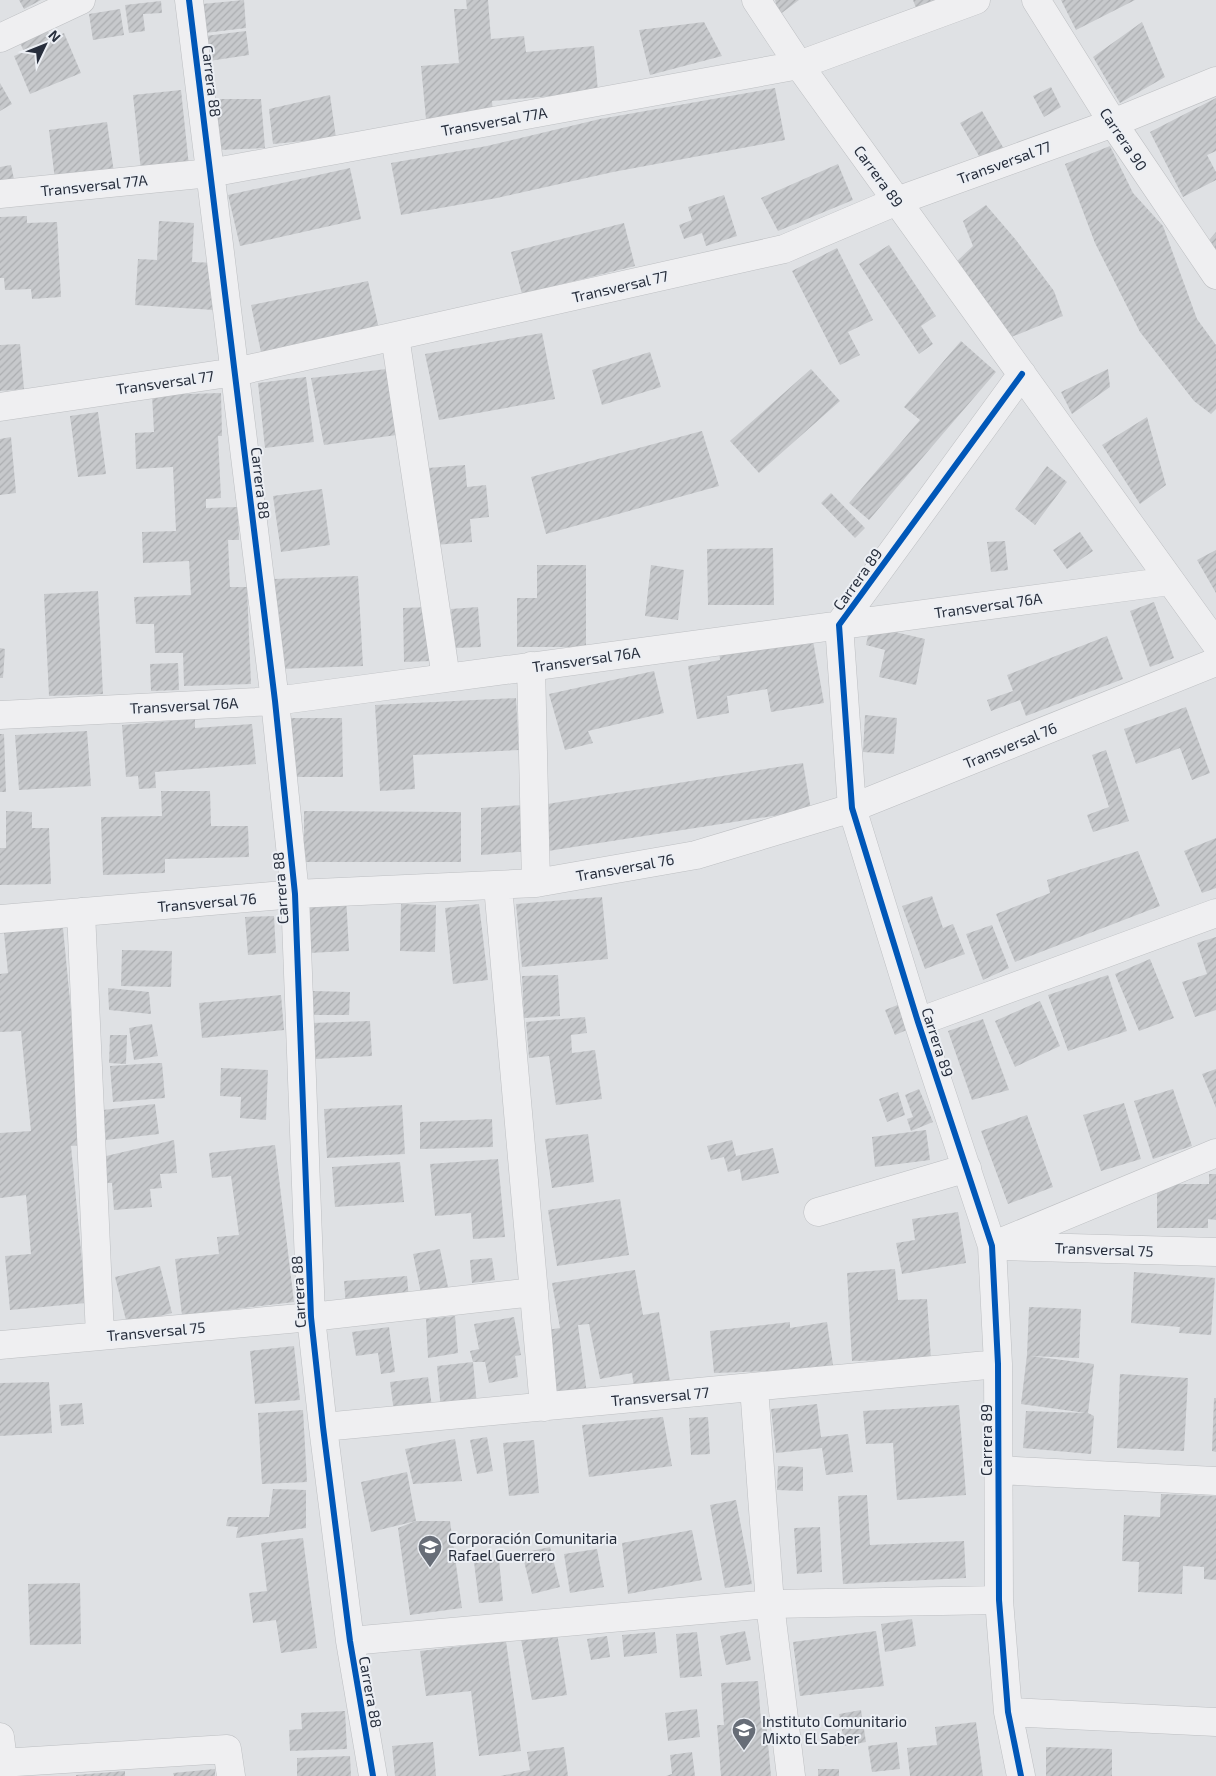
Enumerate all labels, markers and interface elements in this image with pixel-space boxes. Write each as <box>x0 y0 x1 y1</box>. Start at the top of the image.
north arrow <box>20 20 70 70</box>
text: N <box>45 26 65 45</box>
street label: Carrera 88 <box>199 44 225 118</box>
street label: Transversal 77A <box>440 103 549 139</box>
street label: Carrera 90 <box>1096 104 1152 174</box>
street label: Transversal 77 <box>955 137 1054 187</box>
street label: Carrera 89 <box>851 142 907 210</box>
street label: Transversal 77A <box>40 170 149 200</box>
street label: Transversal 77 <box>570 266 670 306</box>
street label: Transversal 77 <box>115 366 215 398</box>
street label: Carrera 88 <box>248 446 274 520</box>
street label: Carrera 89 <box>829 545 885 613</box>
street label: Transversal 76A <box>933 588 1044 621</box>
street label: Transversal 76A <box>531 642 642 675</box>
street label: Transversal 76A <box>129 693 239 717</box>
street label: Transversal 76 <box>961 718 1059 772</box>
street label: Transversal 76 <box>575 850 675 884</box>
street label: Carrera 88 <box>268 851 292 925</box>
street label: Transversal 76 <box>157 889 257 915</box>
street label: Carrera 89 <box>918 1005 958 1079</box>
street label: Transversal 75 <box>1054 1238 1154 1260</box>
street label: Carrera 88 <box>287 1255 309 1329</box>
street label: Transversal 75 <box>106 1318 206 1344</box>
street label: Transversal 77 <box>610 1383 710 1409</box>
street label: Carrera 89 <box>977 1404 995 1476</box>
place label: Corporación Comunitaria Rafael Guerrero <box>448 1529 617 1564</box>
school or university icon: Corporación Comunitaria Rafael Guerrero <box>417 1534 443 1568</box>
street label: Carrera 88 <box>356 1655 386 1729</box>
place label: Instituto Comunitario Mixto El Saber <box>762 1712 907 1747</box>
school or university icon: Instituto Comunitario Mixto El Saber <box>731 1717 757 1751</box>

